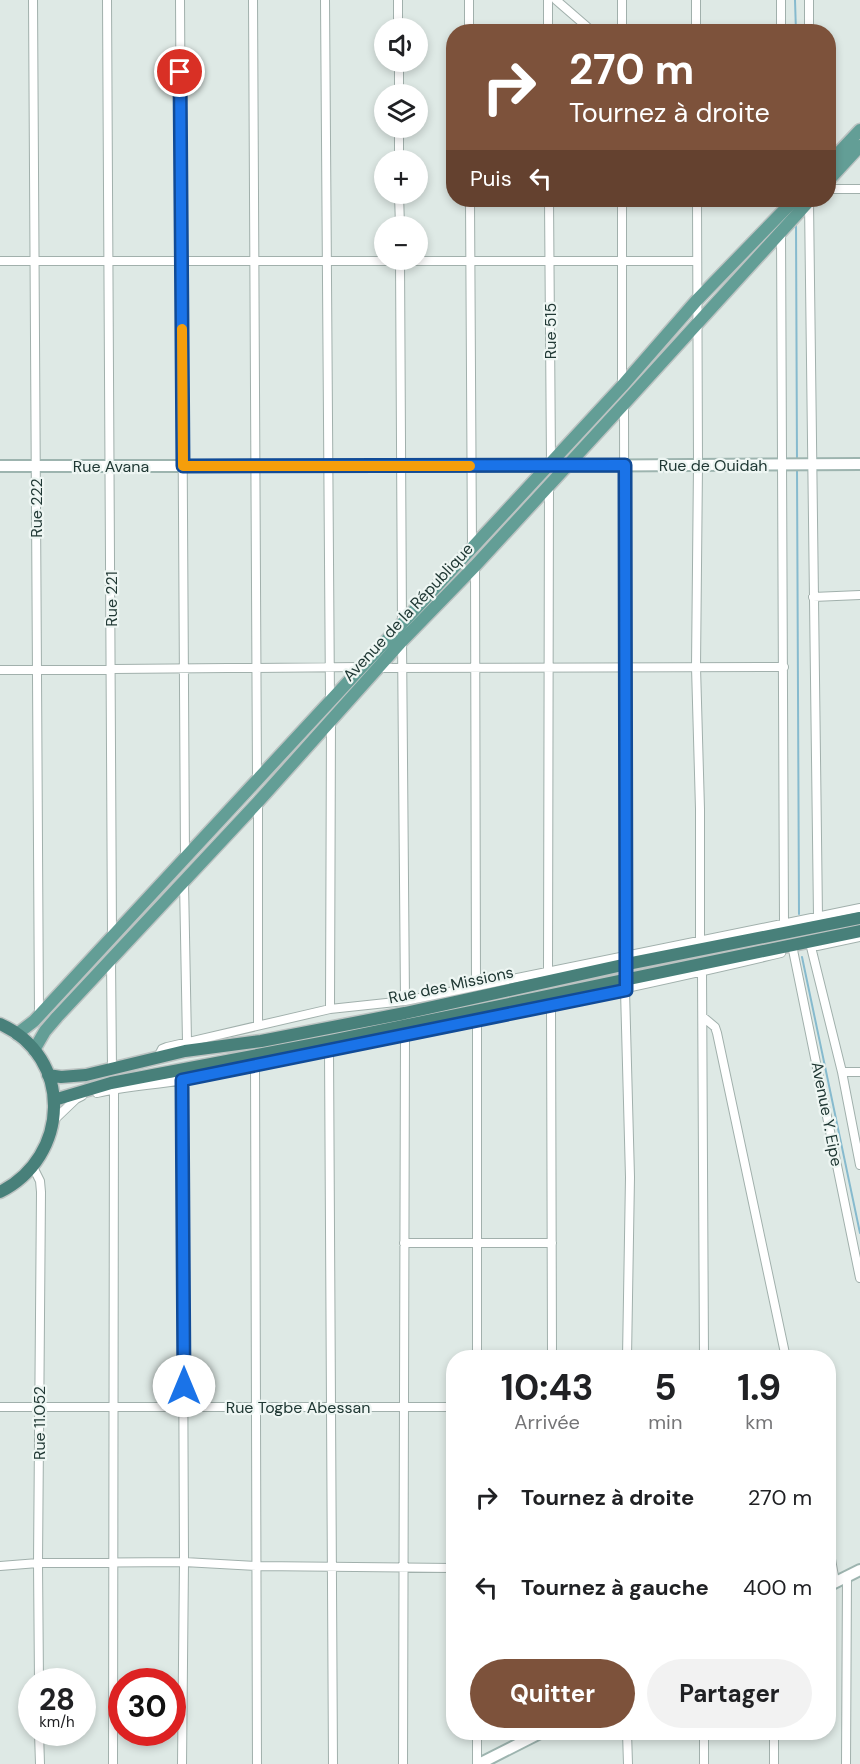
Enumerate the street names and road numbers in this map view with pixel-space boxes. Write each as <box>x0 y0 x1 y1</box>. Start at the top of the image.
street label: Rue 515 <box>540 303 561 359</box>
street label: Rue de Ouidah <box>659 455 767 476</box>
street label: Rue Avana <box>73 456 149 477</box>
street label: Rue 222 <box>26 478 47 538</box>
street label: Avenue de la République <box>338 538 478 686</box>
street label: Rue 221 <box>101 571 122 627</box>
street label: Rue des Missions <box>387 961 515 1009</box>
street label: Avenue Y. Eipe <box>807 1060 847 1168</box>
street label: Rue 11.052 <box>29 1386 50 1460</box>
street label: Rue Togbe Abessan <box>226 1397 370 1418</box>

